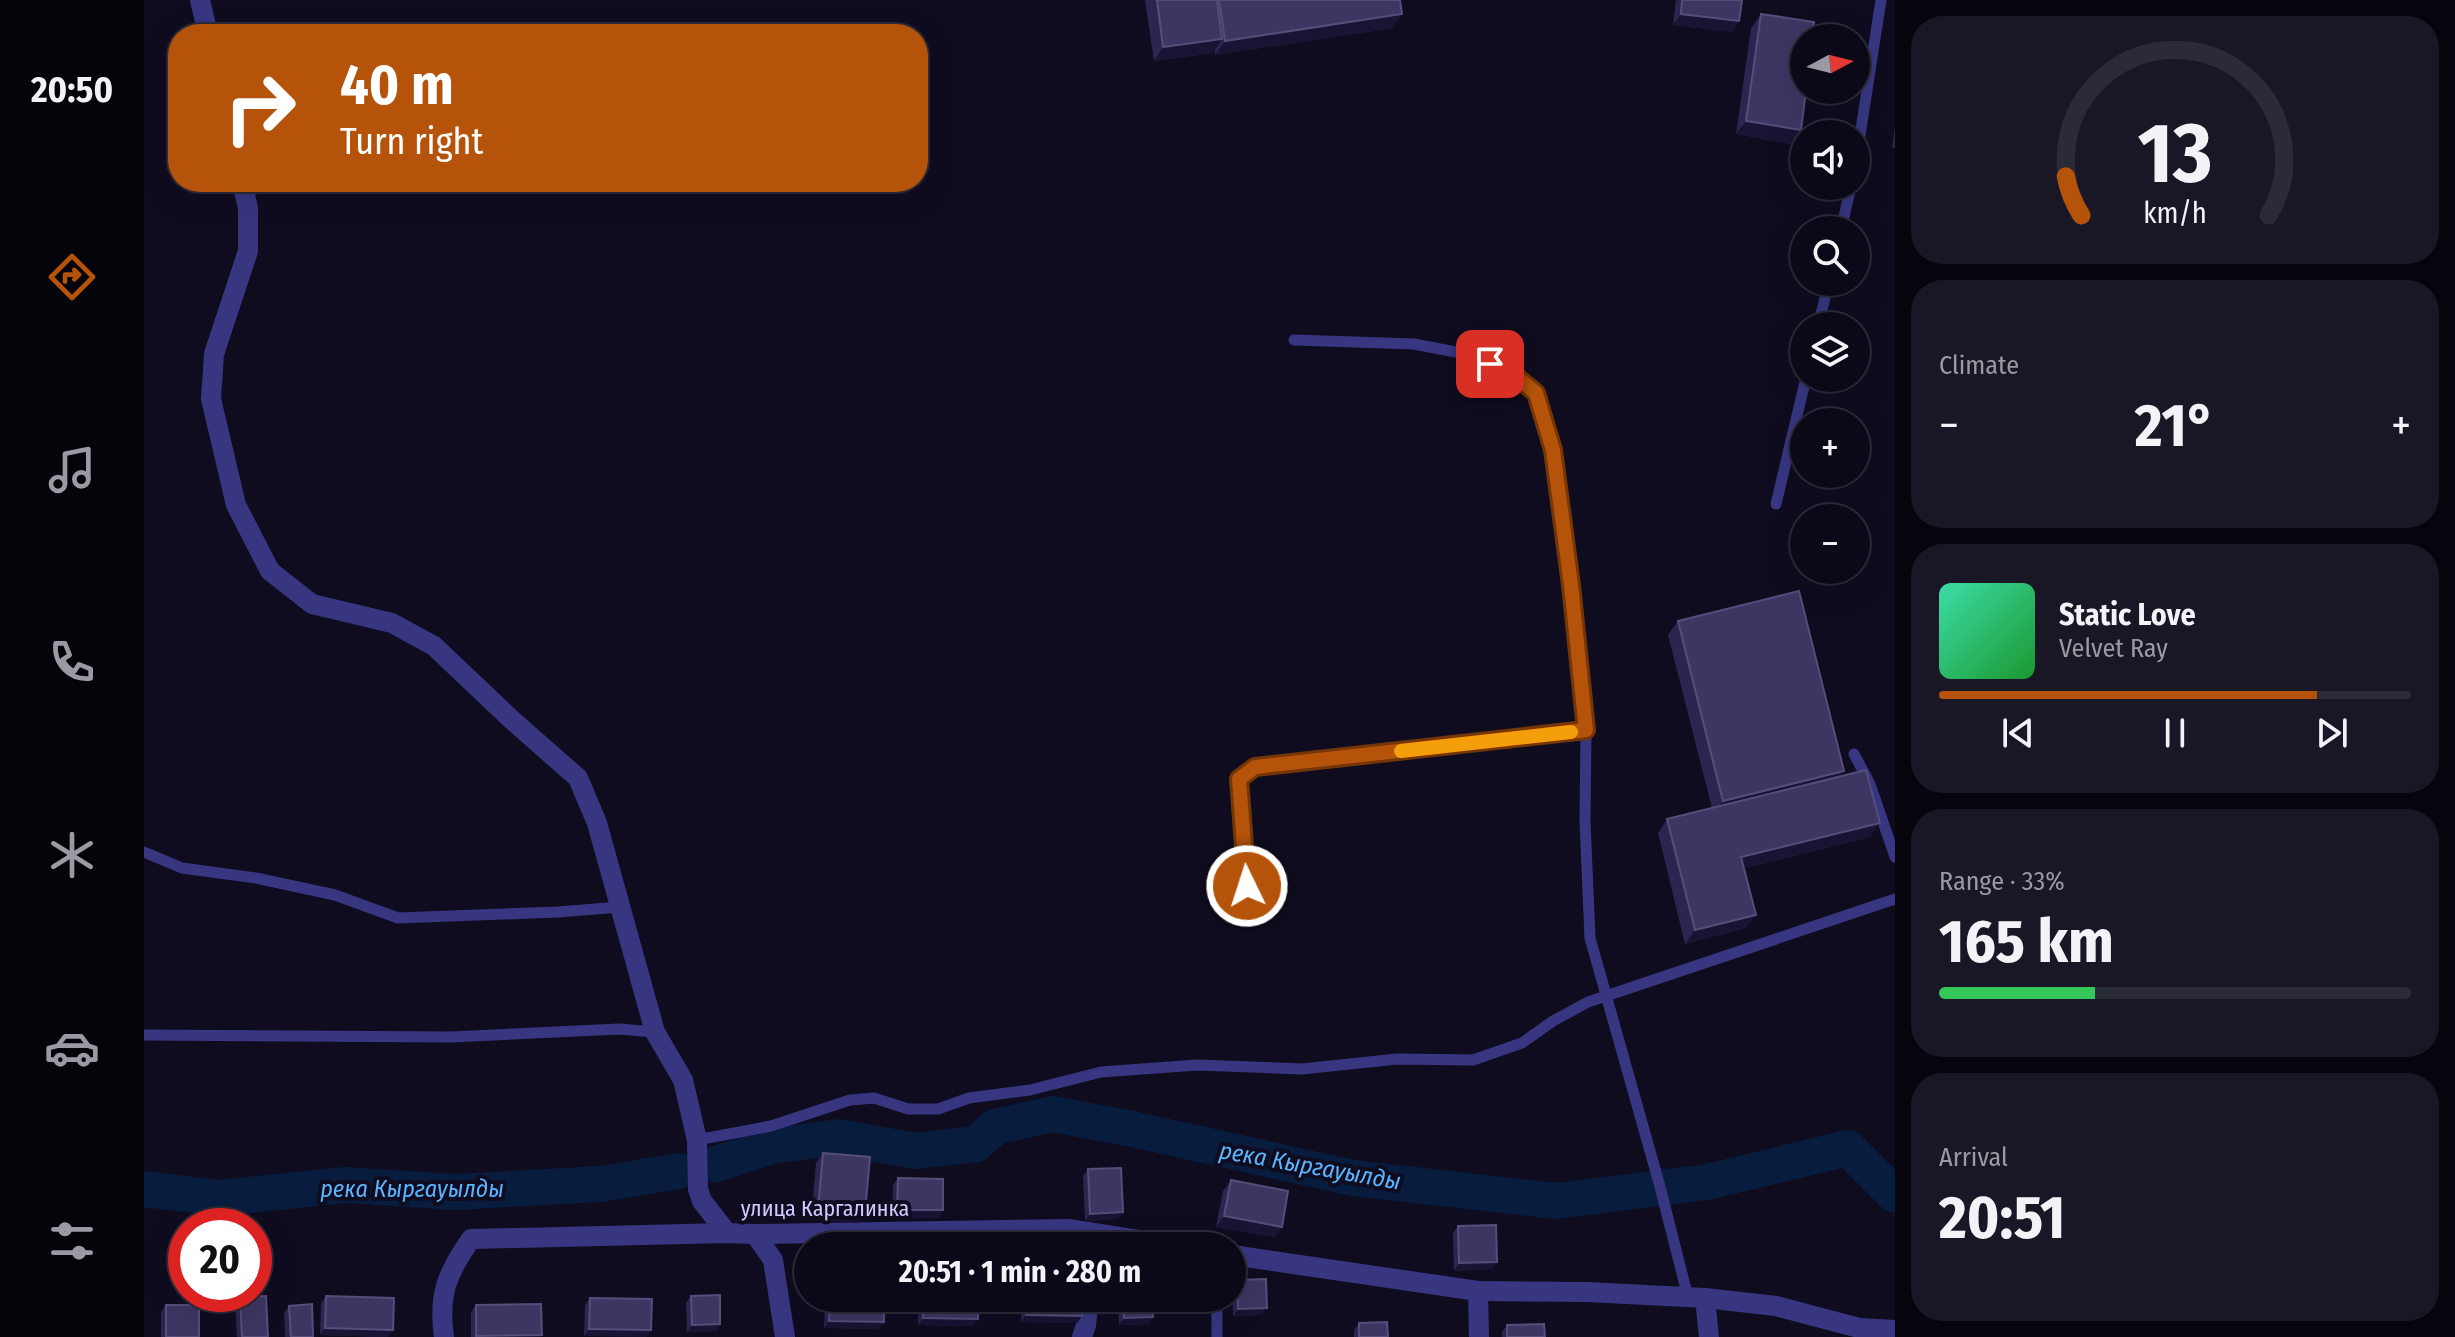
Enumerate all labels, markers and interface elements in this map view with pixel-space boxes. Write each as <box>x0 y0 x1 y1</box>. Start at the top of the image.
north arrow <box>1790 24 1870 104</box>
map controls <box>1790 24 1870 584</box>
text: 40 m <box>340 52 454 119</box>
icon: right <box>208 56 312 160</box>
text: 20:50 <box>31 68 113 112</box>
text: 13 <box>2138 104 2212 204</box>
text: Turn right <box>340 120 483 164</box>
button: sound <box>1790 120 1870 200</box>
text: km/h <box>2143 196 2207 231</box>
button: search <box>1790 216 1870 296</box>
icon: directions <box>44 249 100 305</box>
button: layers <box>1790 312 1870 392</box>
pin <box>1456 330 1524 398</box>
icon: arrive <box>1468 342 1512 386</box>
text: Climate <box>1939 350 2019 381</box>
text: 21° <box>2135 390 2215 462</box>
text: − <box>1939 399 1959 452</box>
text: + <box>2391 399 2411 452</box>
button: + <box>1790 408 1870 488</box>
icon: music <box>44 442 100 498</box>
button: − <box>1790 504 1870 584</box>
text: Static Love <box>2059 597 2196 633</box>
text: Velvet Ray <box>2059 633 2168 664</box>
icon: phone <box>44 634 100 690</box>
icon: previous <box>1996 711 2040 755</box>
icon: pause <box>2153 711 2197 755</box>
icon: next <box>2310 711 2354 755</box>
icon: climate <box>44 827 100 883</box>
position arrow <box>1205 844 1289 928</box>
text: Range · 33% <box>1939 866 2065 897</box>
text: 165 km <box>1939 906 2114 978</box>
icon: car <box>44 1020 100 1076</box>
water label: река Кыргауылды <box>1217 1136 1403 1196</box>
text: Arrival <box>1939 1142 2008 1173</box>
water label: река Кыргауылды <box>320 1175 504 1203</box>
text: 20:51 <box>1939 1182 2065 1254</box>
street label: улица Каргалинка <box>741 1195 909 1222</box>
speed limit sign: 20 <box>168 1208 272 1312</box>
icon: filters <box>44 1213 100 1269</box>
text: 20:51 · 1 min · 280 m <box>899 1254 1141 1290</box>

